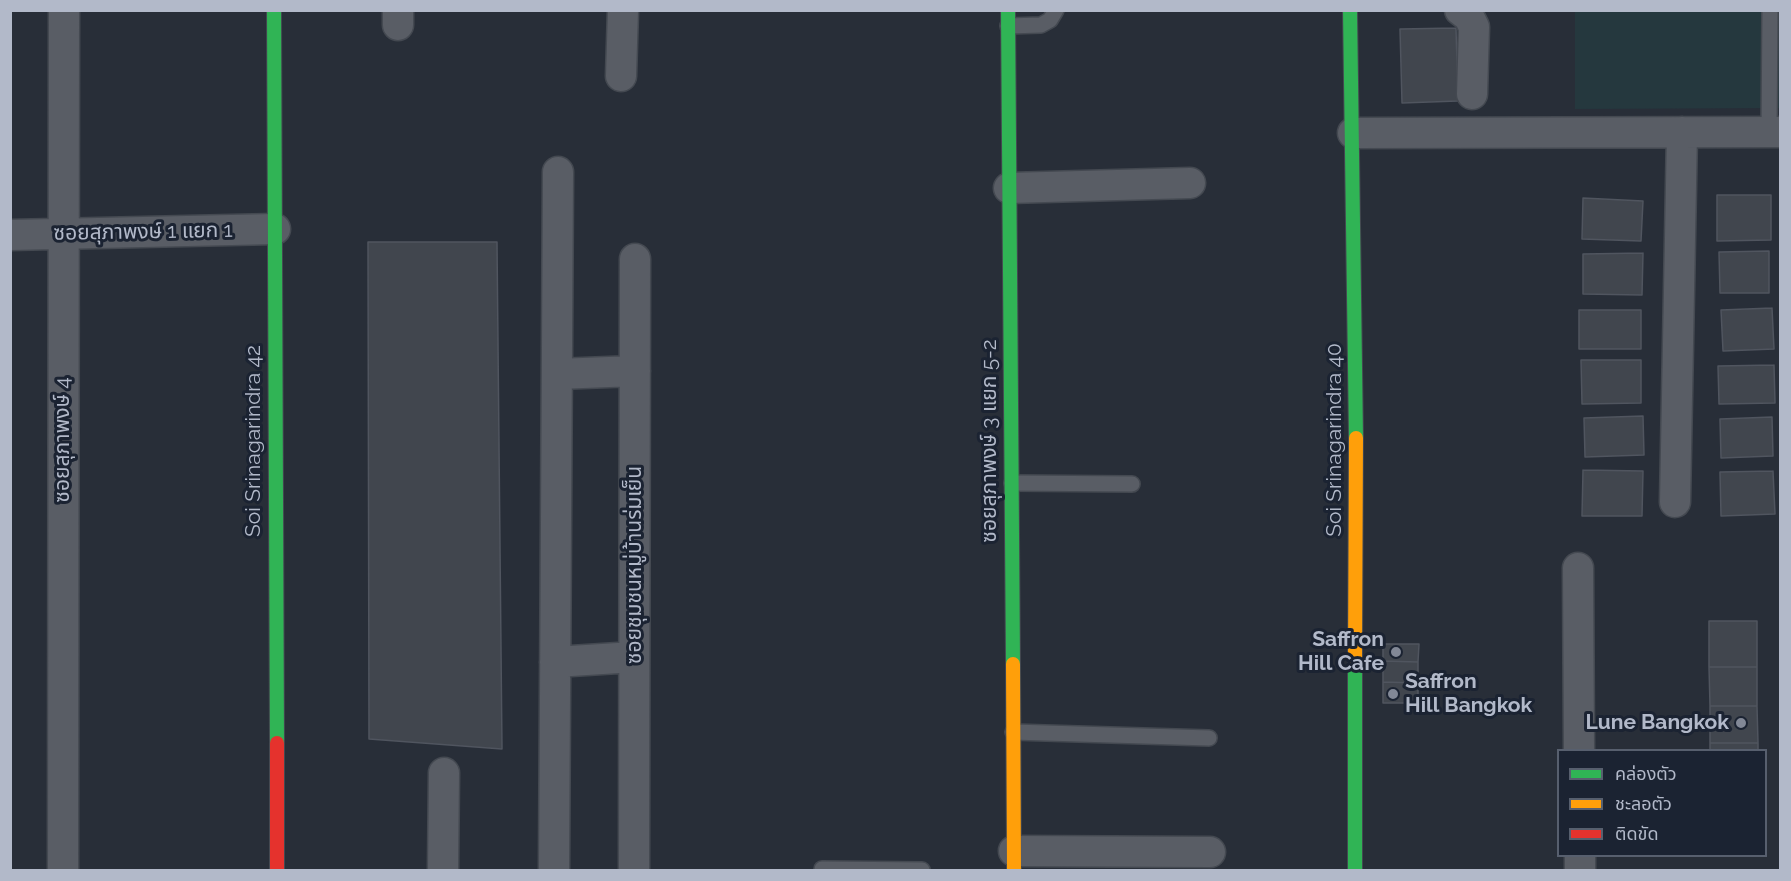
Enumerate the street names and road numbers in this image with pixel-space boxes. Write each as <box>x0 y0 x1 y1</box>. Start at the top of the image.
street label: ซอยสุภาพงษ์ 1 แยก 1 <box>53 218 233 246</box>
street label: ซอยสุภาพงษ์ 3 แยก 5-2 <box>977 339 1003 543</box>
street label: Soi Srinagarindra 40 <box>1322 343 1348 537</box>
street label: Soi Srinagarindra 42 <box>241 345 267 537</box>
street label: ซอยสุภาพงษ์ 4 <box>50 377 76 503</box>
street label: ซอยชุมชนหมู่บ้านร่มเย็น <box>622 466 648 664</box>

